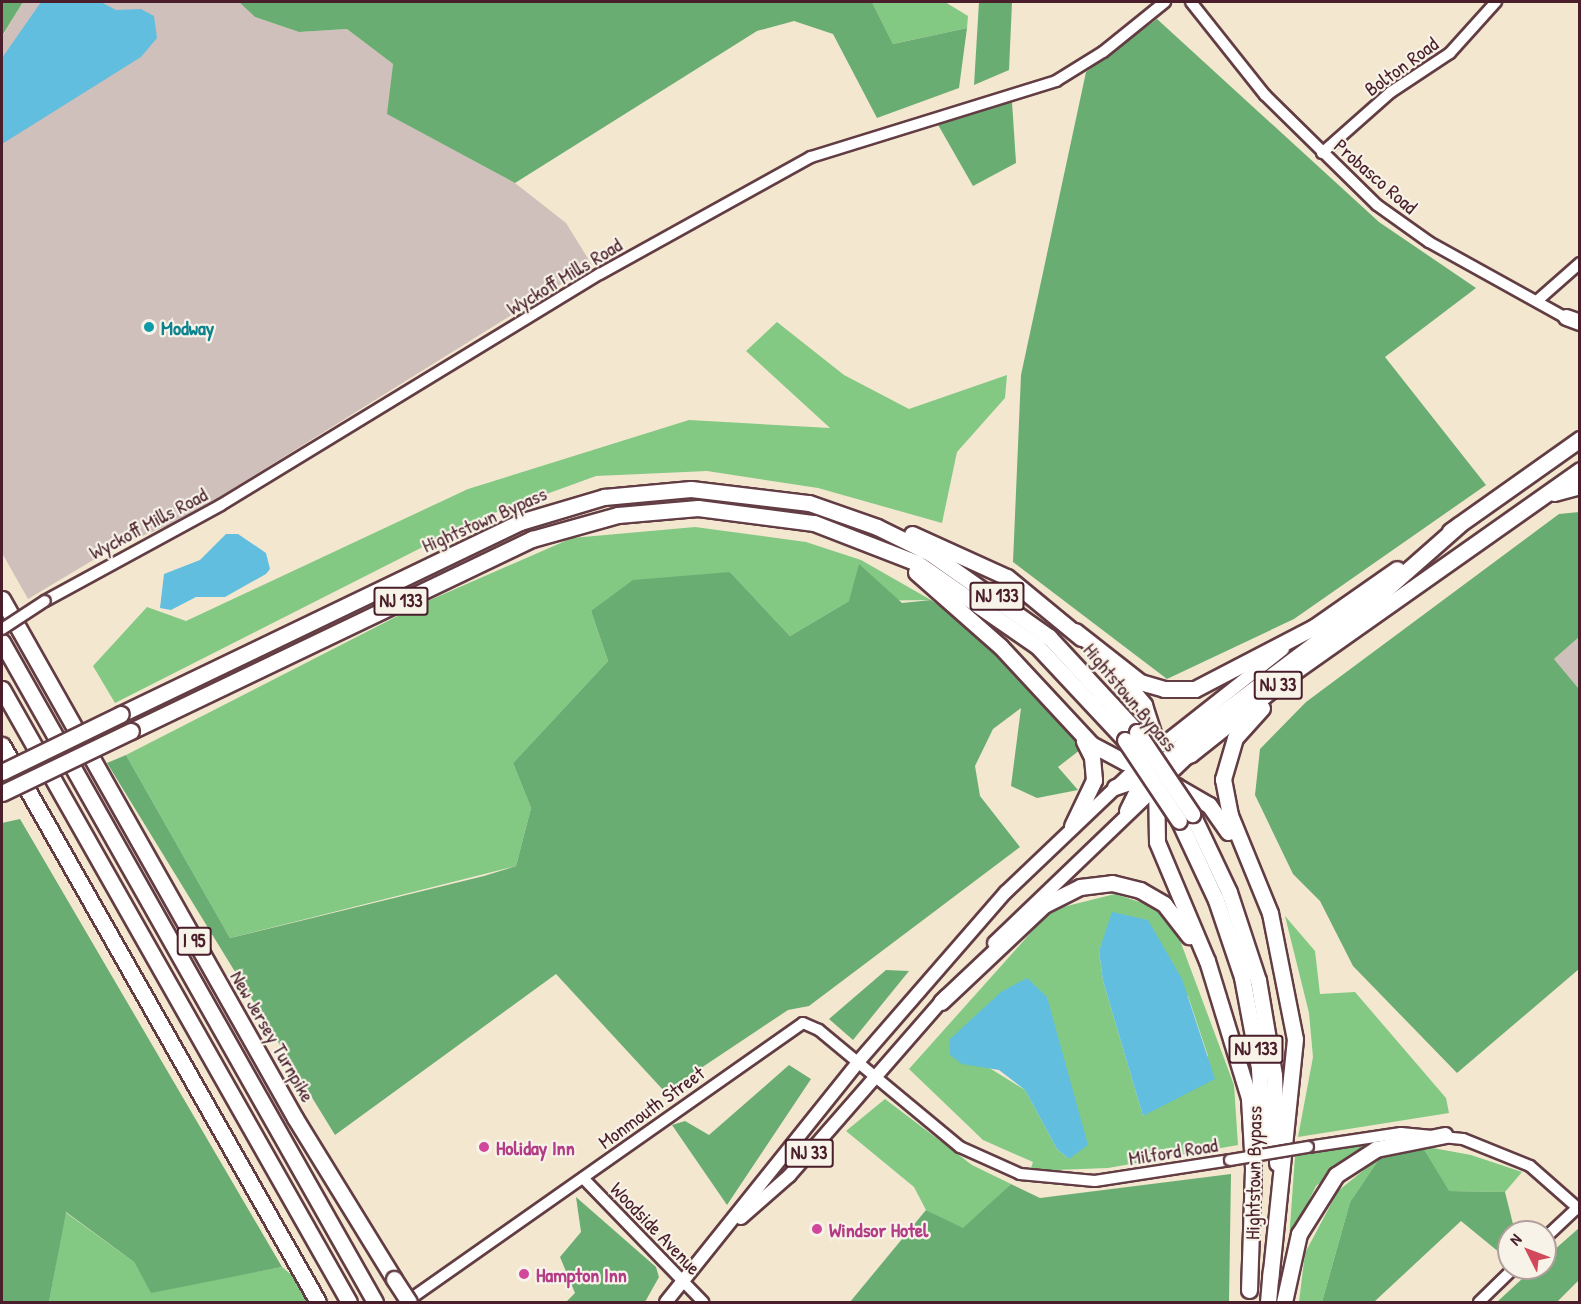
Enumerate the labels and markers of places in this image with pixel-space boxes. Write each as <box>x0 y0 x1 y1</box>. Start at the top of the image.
place label: Modway <box>161 315 214 339</box>
marker: Modway <box>142 320 156 334</box>
place label: Holiday Inn <box>496 1135 575 1159</box>
marker: Holiday Inn <box>477 1140 491 1154</box>
place label: Windsor Hotel <box>829 1217 928 1241</box>
marker: Windsor Hotel <box>810 1222 824 1236</box>
place label: Hampton Inn <box>536 1262 627 1286</box>
marker: Hampton Inn <box>517 1267 531 1281</box>

